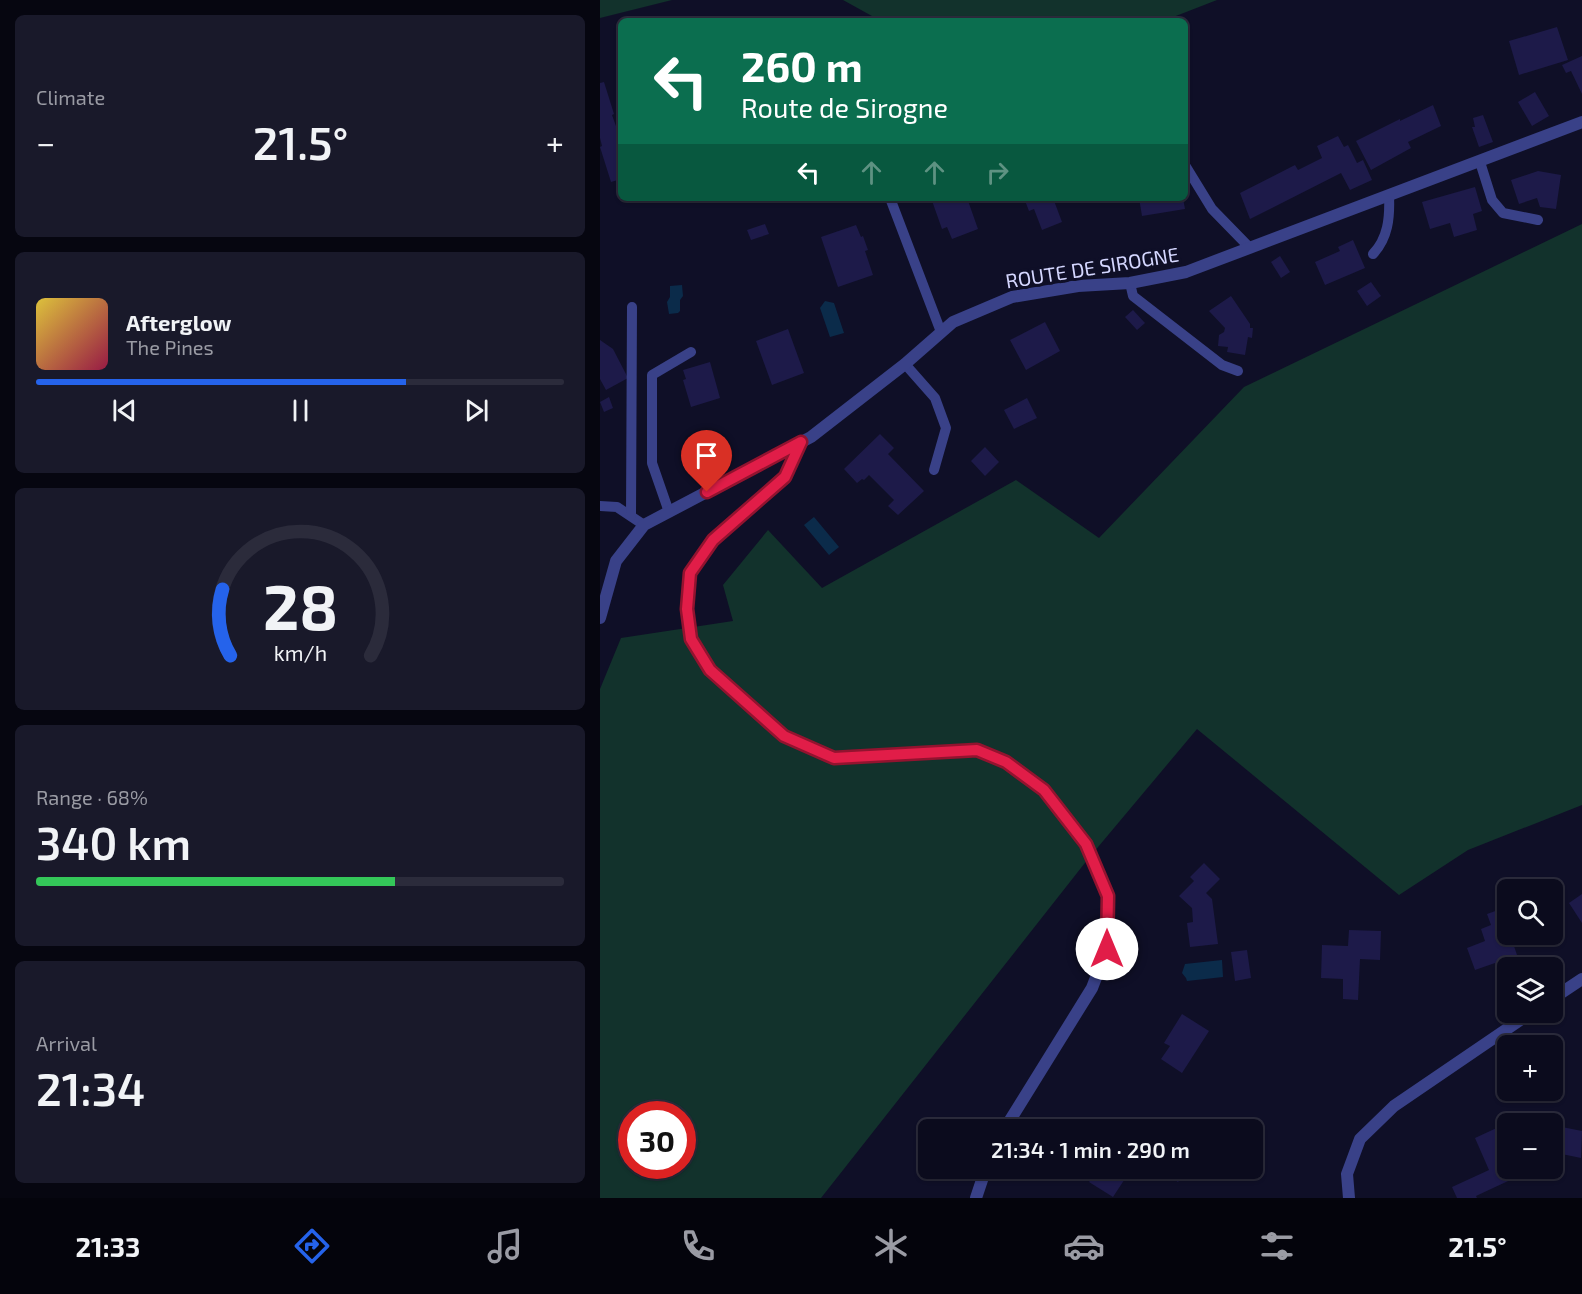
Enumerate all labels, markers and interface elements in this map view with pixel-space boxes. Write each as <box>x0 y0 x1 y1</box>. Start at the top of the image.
text: 260 m <box>741 40 863 90</box>
icon: left <box>642 42 720 120</box>
text: Climate <box>36 85 105 109</box>
text: Route de Sirogne <box>741 91 948 123</box>
text: 21.5° <box>253 115 348 169</box>
text: − <box>36 122 55 162</box>
text: + <box>546 122 564 162</box>
icon: left <box>792 156 825 189</box>
icon: ahead <box>855 156 888 189</box>
icon: ahead <box>918 156 951 189</box>
icon: right <box>981 156 1014 189</box>
street label: ROUTE DE SIROGNE <box>1004 241 1180 293</box>
text: Afterglow <box>126 309 231 335</box>
text: The Pines <box>126 335 214 359</box>
icon: previous <box>108 394 141 427</box>
icon: pause <box>284 394 317 427</box>
icon: next <box>460 394 493 427</box>
pin <box>681 430 732 492</box>
icon: arrive <box>690 439 723 472</box>
text: 28 <box>262 568 338 643</box>
text: km/h <box>273 640 327 665</box>
text: Range · 68% <box>36 785 148 809</box>
text: 340 km <box>36 815 191 869</box>
map controls <box>1497 879 1563 1179</box>
button: search <box>1497 879 1563 945</box>
position arrow <box>1075 917 1139 981</box>
button: layers <box>1497 957 1563 1023</box>
text: Arrival <box>36 1031 97 1055</box>
button: + <box>1497 1035 1563 1101</box>
text: 21:34 <box>36 1061 145 1115</box>
speed limit sign: 30 <box>618 1101 696 1179</box>
button: − <box>1497 1113 1563 1179</box>
text: 21:34 · 1 min · 290 m <box>991 1136 1190 1162</box>
icon: directions <box>291 1225 333 1267</box>
icon: music <box>484 1225 526 1267</box>
icon: phone <box>677 1225 719 1267</box>
icon: climate <box>870 1225 912 1267</box>
icon: car <box>1063 1225 1105 1267</box>
icon: filters <box>1256 1225 1298 1267</box>
text: 21:33 <box>75 1230 140 1262</box>
text: 21.5° <box>1448 1230 1507 1262</box>

